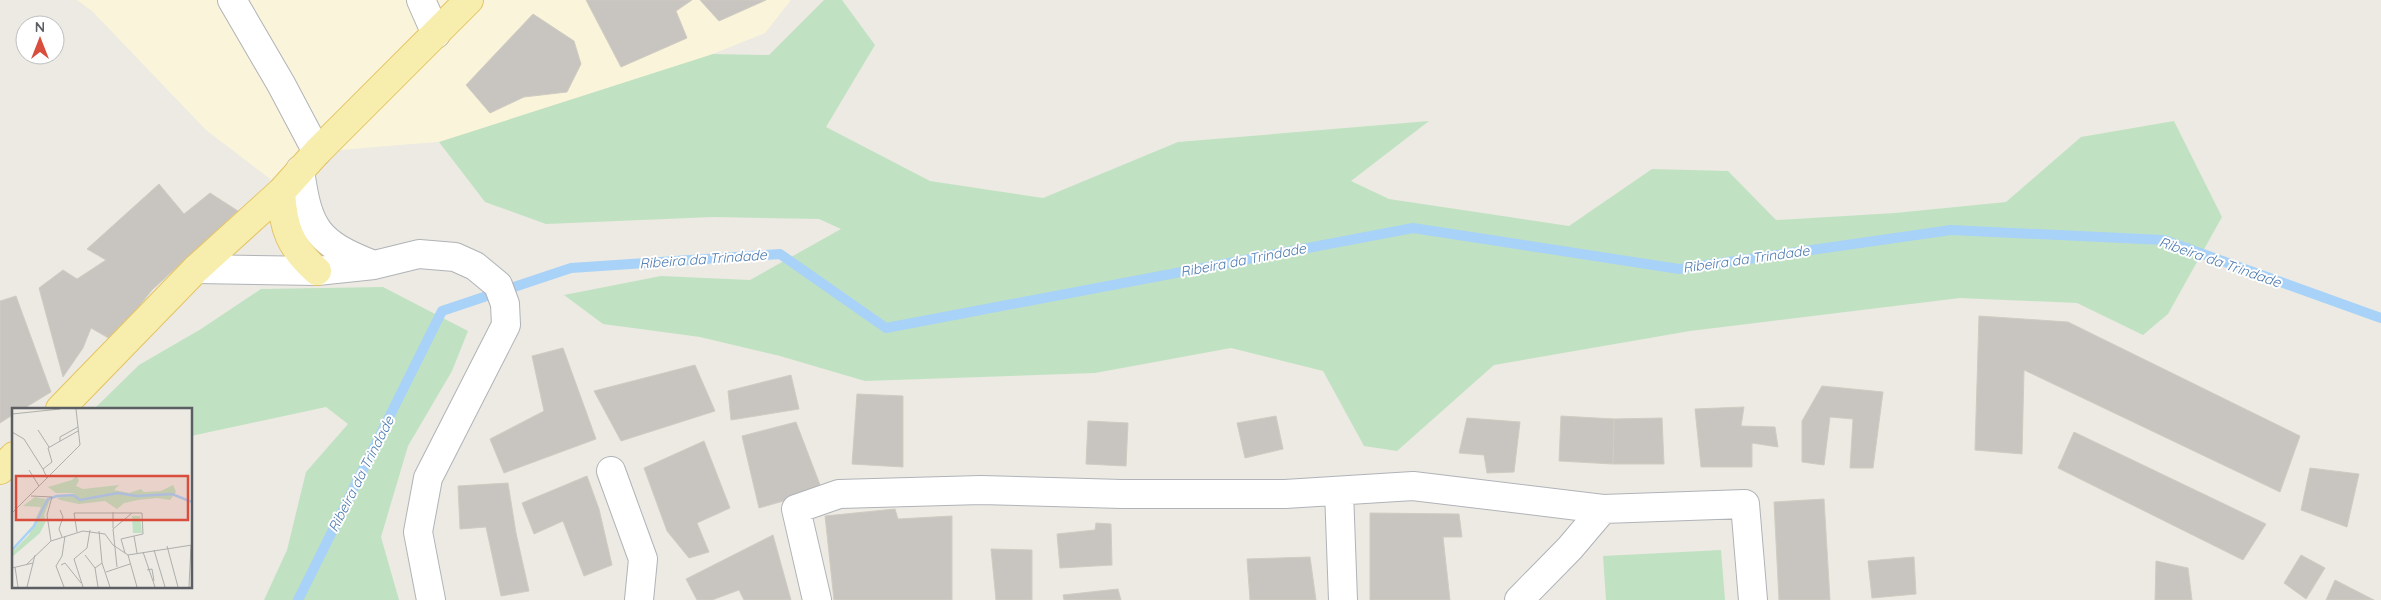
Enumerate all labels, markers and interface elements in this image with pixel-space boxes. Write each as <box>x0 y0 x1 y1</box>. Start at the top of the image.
north arrow <box>15 15 65 65</box>
text: N <box>35 18 45 36</box>
water label: Ribeira da Trindade <box>2157 233 2284 292</box>
water label: Ribeira da Trindade <box>1179 239 1308 281</box>
water label: Ribeira da Trindade <box>1682 241 1811 277</box>
water label: Ribeira da Trindade <box>639 245 768 272</box>
inset map <box>12 408 192 588</box>
water label: Ribeira da Trindade <box>324 412 398 535</box>

